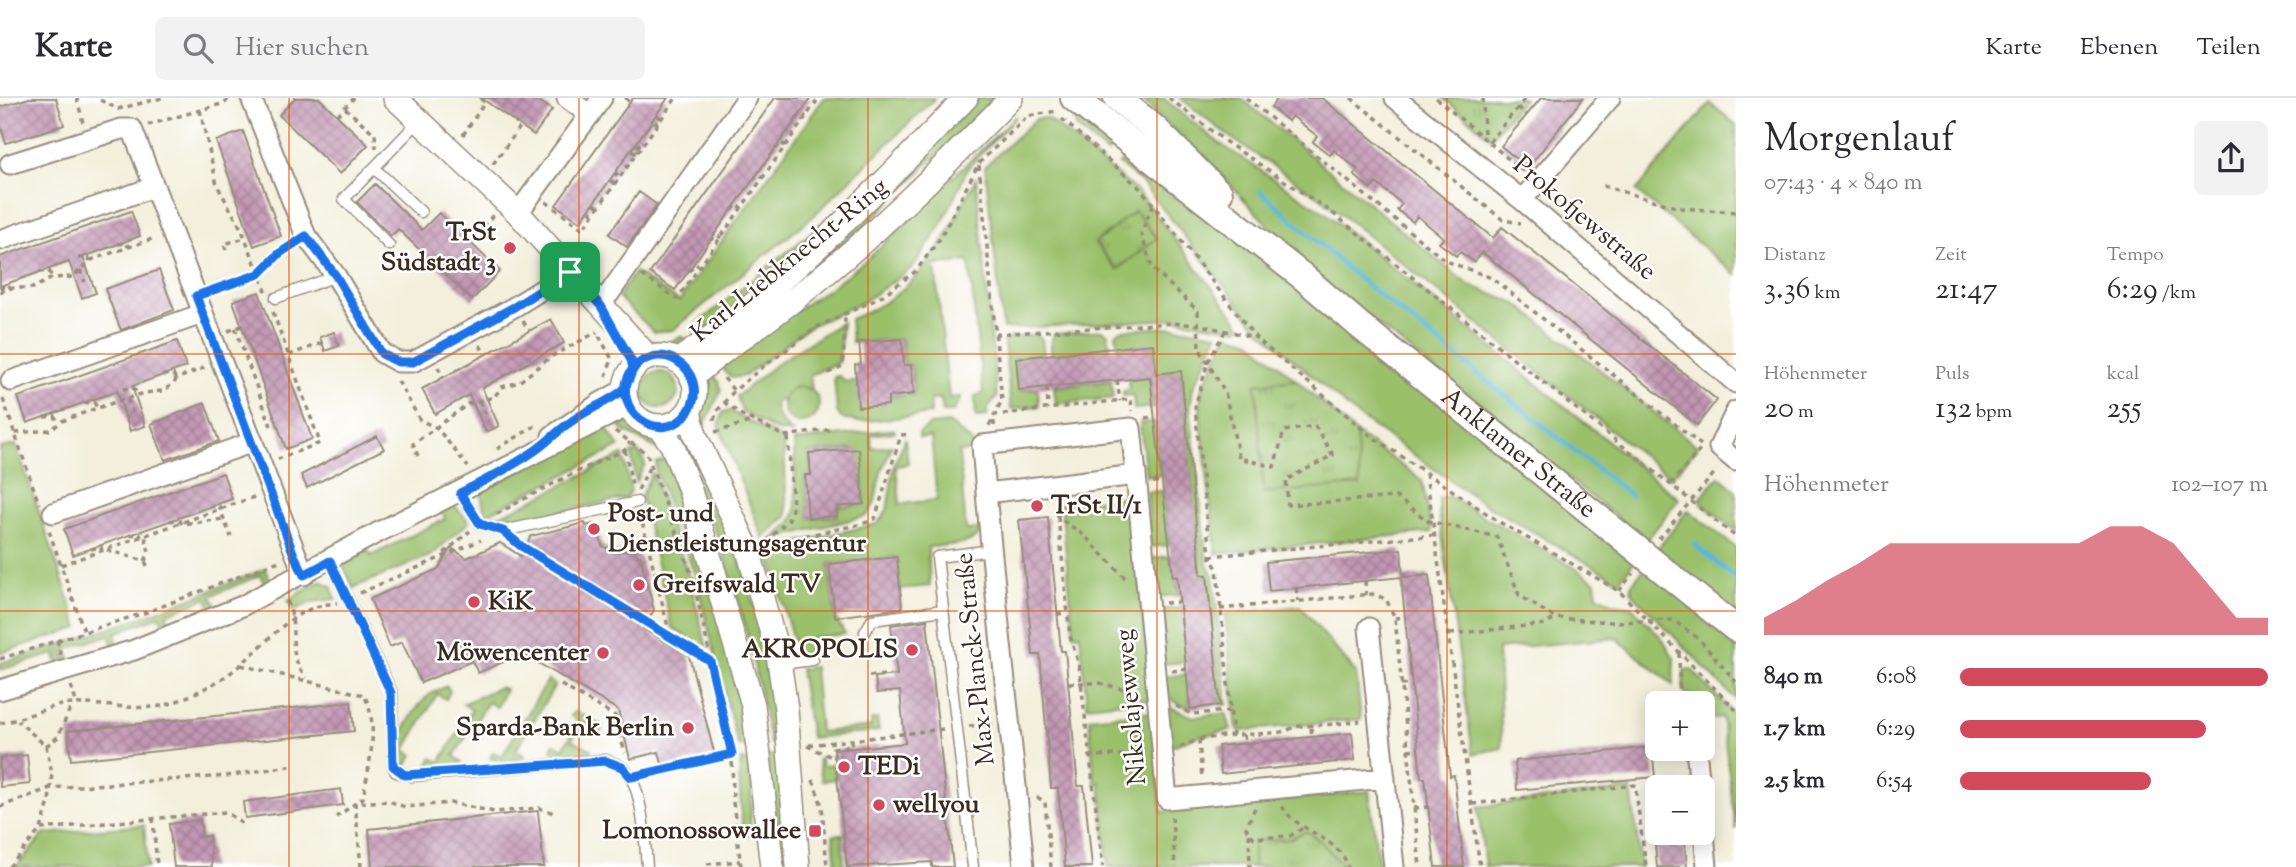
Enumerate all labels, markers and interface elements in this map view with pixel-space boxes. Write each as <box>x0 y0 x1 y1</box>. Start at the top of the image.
search box <box>155 17 645 80</box>
text: Karte <box>35 24 113 72</box>
icon: search <box>179 29 217 67</box>
text: Hier suchen <box>235 30 369 67</box>
text: Karte <box>1985 31 2042 65</box>
text: Ebenen <box>2080 31 2158 65</box>
text: Teilen <box>2196 31 2261 65</box>
text: Morgenlauf <box>1764 114 1955 168</box>
button: share <box>2194 121 2268 195</box>
street label: Prokofjewstraße <box>1504 148 1664 290</box>
text: 07:43 · 4 × 840 m <box>1764 167 1922 200</box>
street label: Karl-Liebknecht-Ring <box>683 170 897 352</box>
place label: TrSt Südstadt 3 <box>381 215 496 282</box>
marker: TrSt Südstadt 3 <box>502 240 518 256</box>
pin <box>540 242 600 302</box>
text: Distanz <box>1764 242 1826 269</box>
text: Zeit <box>1935 242 1967 269</box>
text: Tempo <box>2107 242 2164 269</box>
icon: arrive <box>551 253 589 291</box>
text: 3.36 <box>1764 269 1810 312</box>
text: 21:47 <box>1935 269 1998 312</box>
text: 6:29 <box>2107 269 2158 312</box>
text: km <box>1810 280 1841 307</box>
text: /km <box>2158 280 2196 307</box>
text: Höhenmeter <box>1764 361 1867 388</box>
text: Puls <box>1935 361 1970 388</box>
text: kcal <box>2107 361 2139 388</box>
street label: Anklamer Straße <box>1432 379 1604 528</box>
text: 20 <box>1764 388 1794 431</box>
text: 132 <box>1935 388 1972 431</box>
text: 255 <box>2107 388 2142 431</box>
text: m <box>1794 399 1814 426</box>
text: bpm <box>1972 399 2012 426</box>
text: Höhenmeter <box>1764 469 1889 502</box>
text: 102–107 m <box>2171 469 2268 502</box>
place label: TrSt II/1 <box>1051 488 1142 525</box>
place label: Post- und Dienstleistungsagentur <box>608 496 866 563</box>
marker: TrSt II/1 <box>1029 498 1045 514</box>
marker: Post- und Dienstleistungsagentur <box>586 521 602 537</box>
street label: Max-Planck-Straße <box>946 551 1006 767</box>
place label: Greifswald TV <box>653 567 821 604</box>
marker: Greifswald TV <box>631 577 647 593</box>
place label: KiK <box>488 584 533 621</box>
marker: KiK <box>466 594 482 610</box>
street label: Nikolajewweg <box>1107 627 1157 787</box>
place label: AKROPOLIS <box>741 632 898 669</box>
place label: Möwencenter <box>436 635 589 672</box>
marker: AKROPOLIS <box>904 642 920 658</box>
marker: Möwencenter <box>595 645 611 661</box>
text: 840 m <box>1764 661 1823 694</box>
text: 6:08 <box>1876 661 1917 694</box>
map controls <box>1645 691 1715 845</box>
button: + <box>1645 691 1715 761</box>
place label: Sparda-Bank Berlin <box>456 710 675 747</box>
text: 1.7 km <box>1764 713 1826 746</box>
text: 6:29 <box>1876 713 1915 746</box>
marker: Sparda-Bank Berlin <box>680 720 696 736</box>
place label: TEDi <box>858 749 921 786</box>
marker: TEDi <box>836 759 852 775</box>
text: 2.5 km <box>1764 765 1825 798</box>
text: 6:54 <box>1876 765 1913 798</box>
button: − <box>1645 775 1715 845</box>
place label: wellyou <box>893 787 980 824</box>
marker: wellyou <box>871 797 887 813</box>
place label: Lomonossowallee <box>602 813 801 850</box>
marker: Lomonossowallee <box>807 823 823 839</box>

